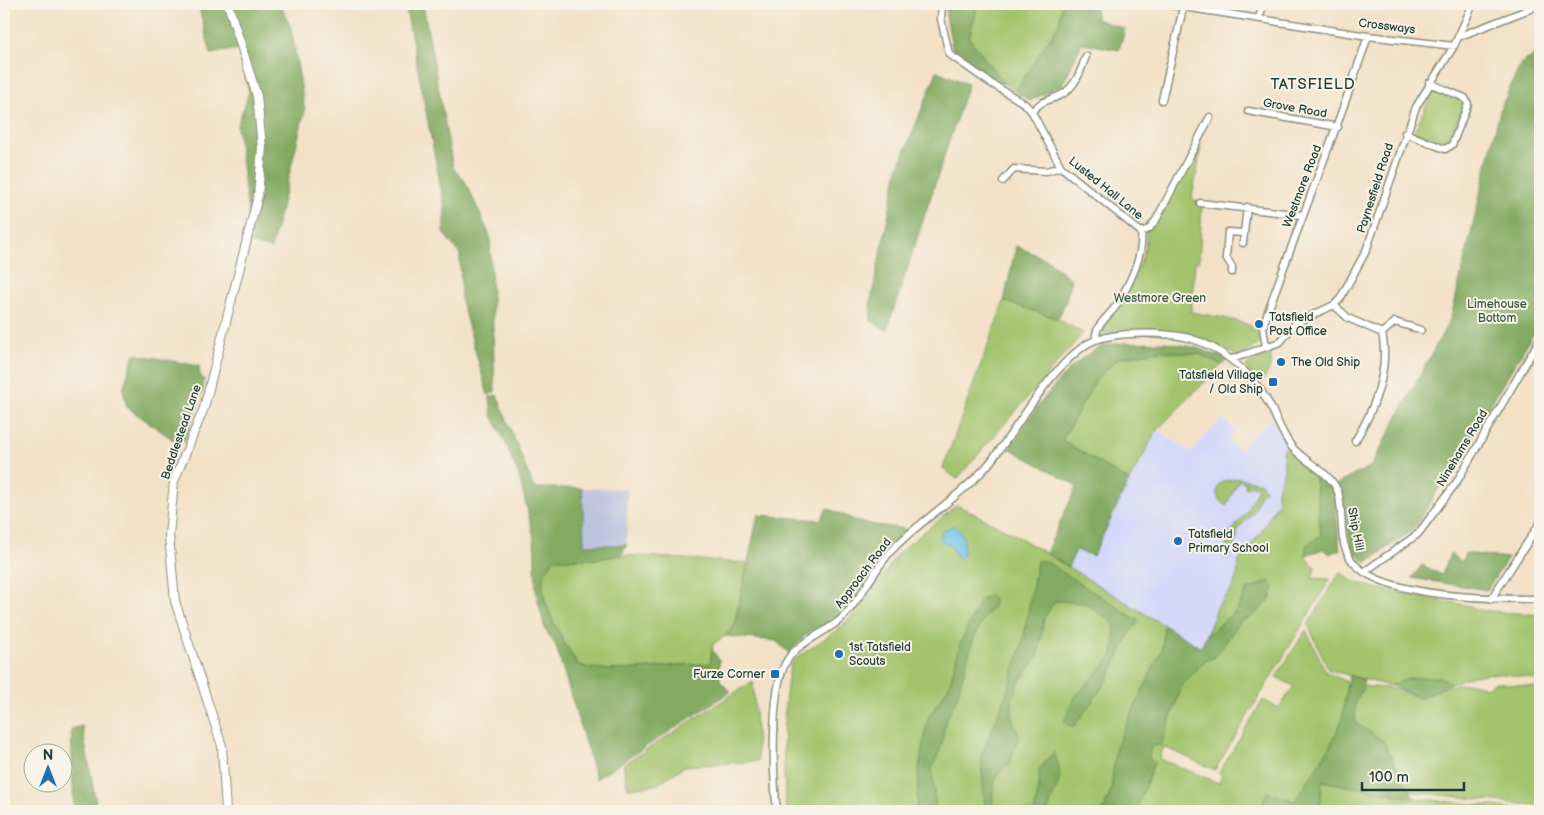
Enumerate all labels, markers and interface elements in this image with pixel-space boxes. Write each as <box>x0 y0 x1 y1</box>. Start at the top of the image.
street label: Crossways <box>1358 16 1416 37</box>
district label: TATSFIELD <box>1270 75 1356 94</box>
street label: Grove Road <box>1262 95 1328 122</box>
street label: Paynesfield Road <box>1354 141 1397 235</box>
street label: Westmore Road <box>1280 143 1325 230</box>
street label: Lusted Hall Lane <box>1065 154 1146 223</box>
park label: Westmore Green <box>1114 291 1206 306</box>
park label: Limehouse Bottom <box>1467 297 1527 326</box>
place label: Tatsfield Post Office <box>1269 310 1327 339</box>
marker: Tatsfield Post Office <box>1253 318 1265 330</box>
place label: The Old Ship <box>1291 355 1360 370</box>
marker: The Old Ship <box>1275 356 1287 368</box>
place label: Tatsfield Village / Old Ship <box>1179 368 1263 397</box>
marker: Tatsfield Village / Old Ship <box>1267 376 1279 388</box>
street label: Beddlestead Lane <box>158 383 205 482</box>
street label: Ninehams Road <box>1434 407 1491 490</box>
street label: Ship Hill <box>1344 506 1367 552</box>
place label: Tatsfield Primary School <box>1188 527 1269 556</box>
street label: Approach Road <box>832 535 895 611</box>
marker: Tatsfield Primary School <box>1172 535 1184 547</box>
place label: 1st Tatsfield Scouts <box>849 640 911 669</box>
marker: 1st Tatsfield Scouts <box>833 648 845 660</box>
place label: Furze Corner <box>693 667 766 682</box>
marker: Furze Corner <box>769 668 781 680</box>
north arrow <box>22 742 72 792</box>
text: N <box>43 747 53 764</box>
scale bar <box>1362 760 1464 792</box>
text: 100 m <box>1369 768 1409 787</box>

